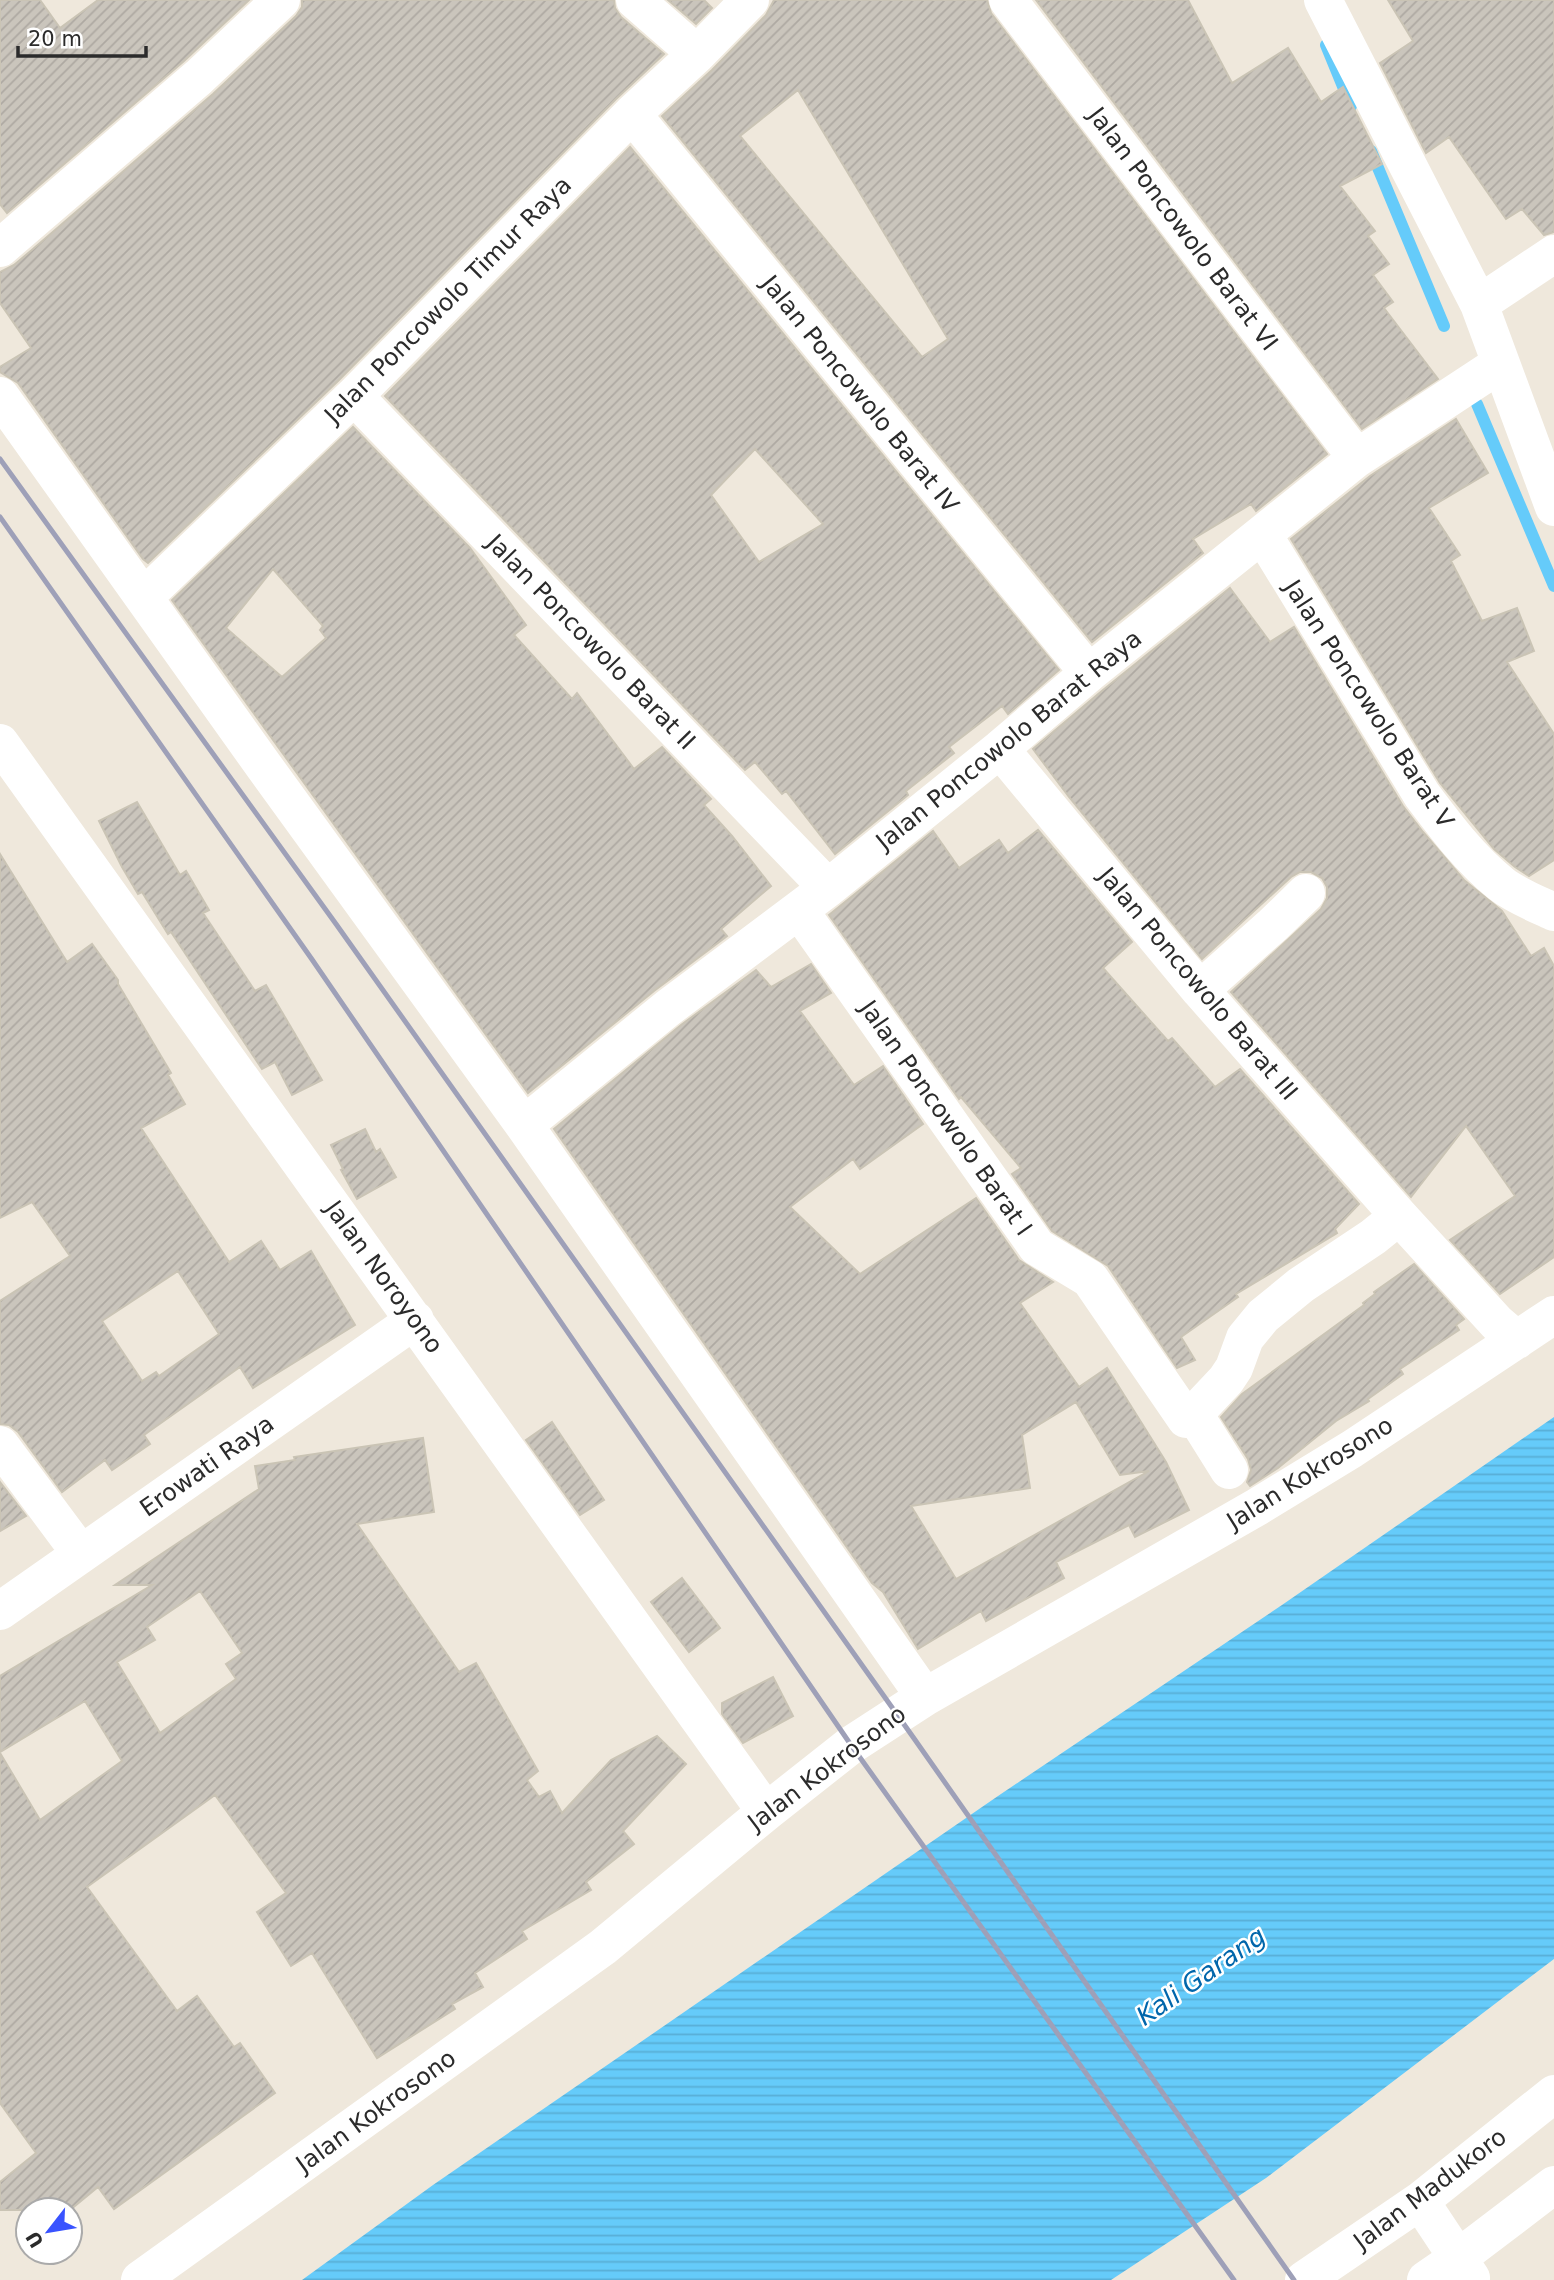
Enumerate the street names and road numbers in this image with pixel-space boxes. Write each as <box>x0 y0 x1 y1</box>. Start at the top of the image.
street label: Jalan Poncowolo Barat VI <box>1081 100 1284 356</box>
street label: Jalan Poncowolo Timur Raya <box>317 171 577 431</box>
street label: Jalan Poncowolo Barat IV <box>754 268 965 519</box>
street label: Jalan Poncowolo Barat II <box>480 527 701 755</box>
street label: Jalan Poncowolo Barat V <box>1277 573 1460 834</box>
street label: Jalan Poncowolo Barat Raya <box>869 624 1147 857</box>
street label: Jalan Poncowolo Barat III <box>1091 861 1303 1106</box>
street label: Jalan Poncowolo Barat I <box>853 993 1038 1241</box>
street label: Jalan Noroyono <box>318 1194 449 1359</box>
street label: Erowati Raya <box>135 1410 279 1522</box>
street label: Jalan Kokrosono <box>1220 1411 1398 1536</box>
street label: Jalan Kokrosono <box>741 1700 911 1838</box>
street label: Jalan Kokrosono <box>289 2044 461 2179</box>
street label: Jalan Madukoro <box>1347 2123 1512 2257</box>

